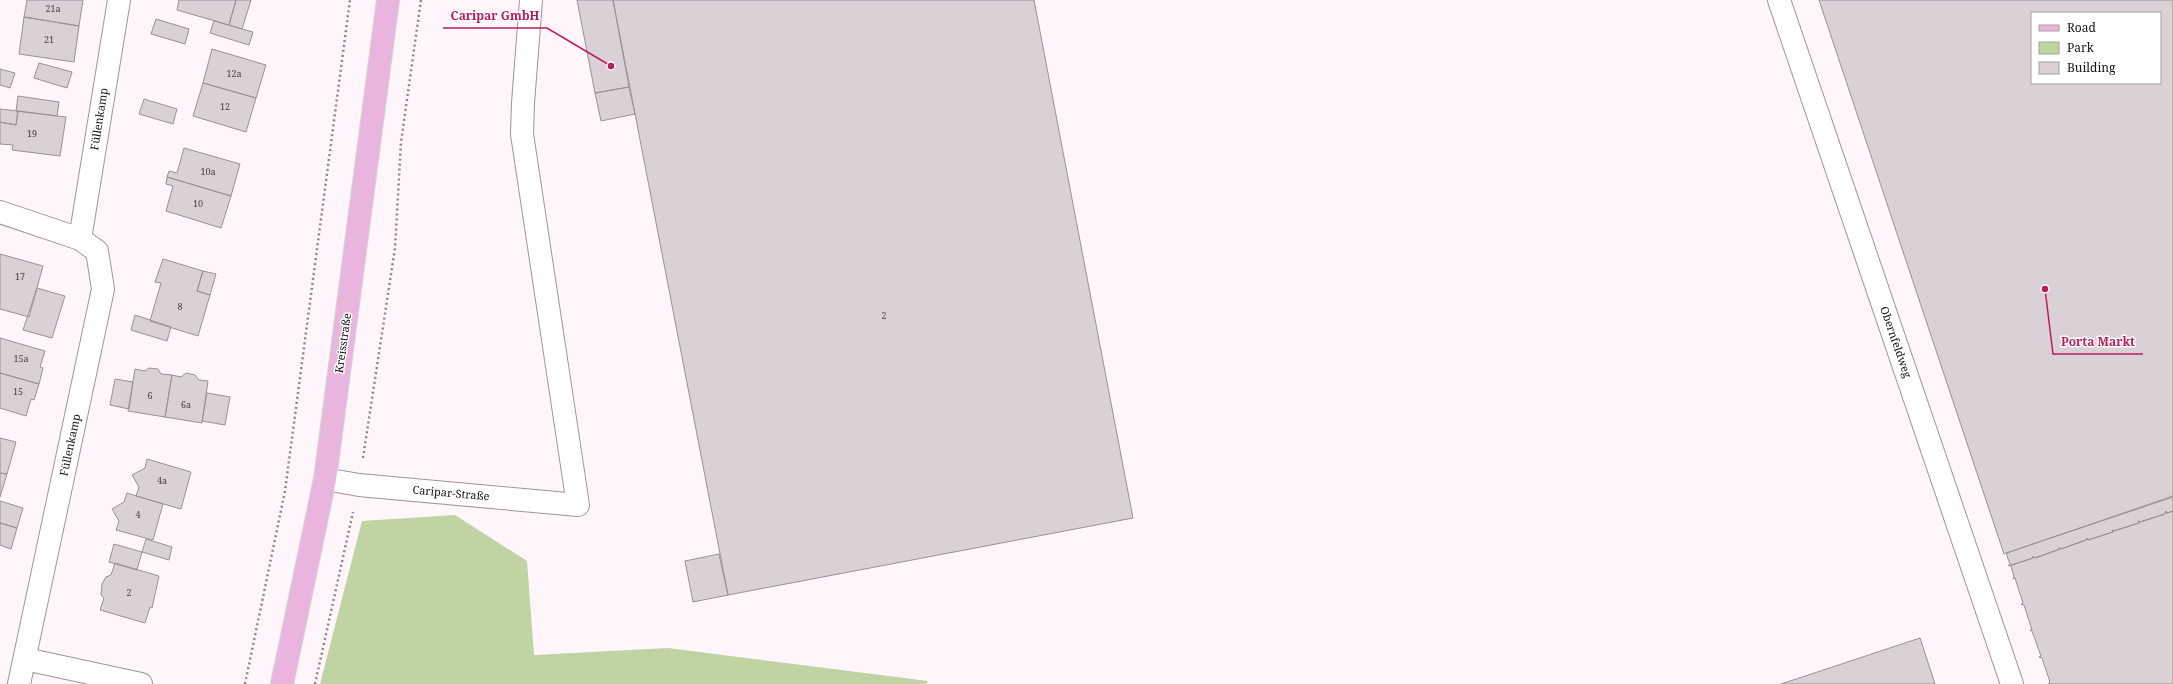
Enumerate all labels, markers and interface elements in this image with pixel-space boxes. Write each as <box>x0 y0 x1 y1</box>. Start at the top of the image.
house number: 21a <box>45 2 61 15</box>
callout: Caripar GmbH <box>443 4 547 28</box>
text: Caripar GmbH <box>451 7 540 24</box>
legend <box>2031 12 2161 84</box>
text: Road <box>2067 19 2097 36</box>
house number: 21 <box>44 33 54 46</box>
text: Park <box>2067 39 2095 56</box>
text: Building <box>2067 59 2116 76</box>
house number: 12a <box>226 67 242 80</box>
street label: Füllenkamp <box>86 86 111 151</box>
house number: 12 <box>220 100 230 113</box>
house number: 19 <box>27 127 37 140</box>
house number: 10a <box>200 165 216 178</box>
house number: 10 <box>193 197 203 210</box>
house number: 17 <box>15 270 25 283</box>
house number: 8 <box>177 300 183 313</box>
street label: Obernfeldweg <box>1877 304 1916 380</box>
house number: 2 <box>881 309 887 322</box>
street label: Kreisstraße <box>331 312 354 374</box>
callout: Porta Markt <box>2053 330 2143 354</box>
text: Porta Markt <box>2061 333 2135 350</box>
house number: 15a <box>13 352 29 365</box>
house number: 15 <box>13 385 23 398</box>
house number: 6 <box>147 389 153 402</box>
house number: 6a <box>181 398 191 411</box>
street label: Füllenkamp <box>56 412 83 477</box>
house number: 4a <box>157 474 167 487</box>
street label: Caripar-Straße <box>412 482 490 503</box>
house number: 4 <box>135 508 141 521</box>
house number: 2 <box>126 586 132 599</box>

